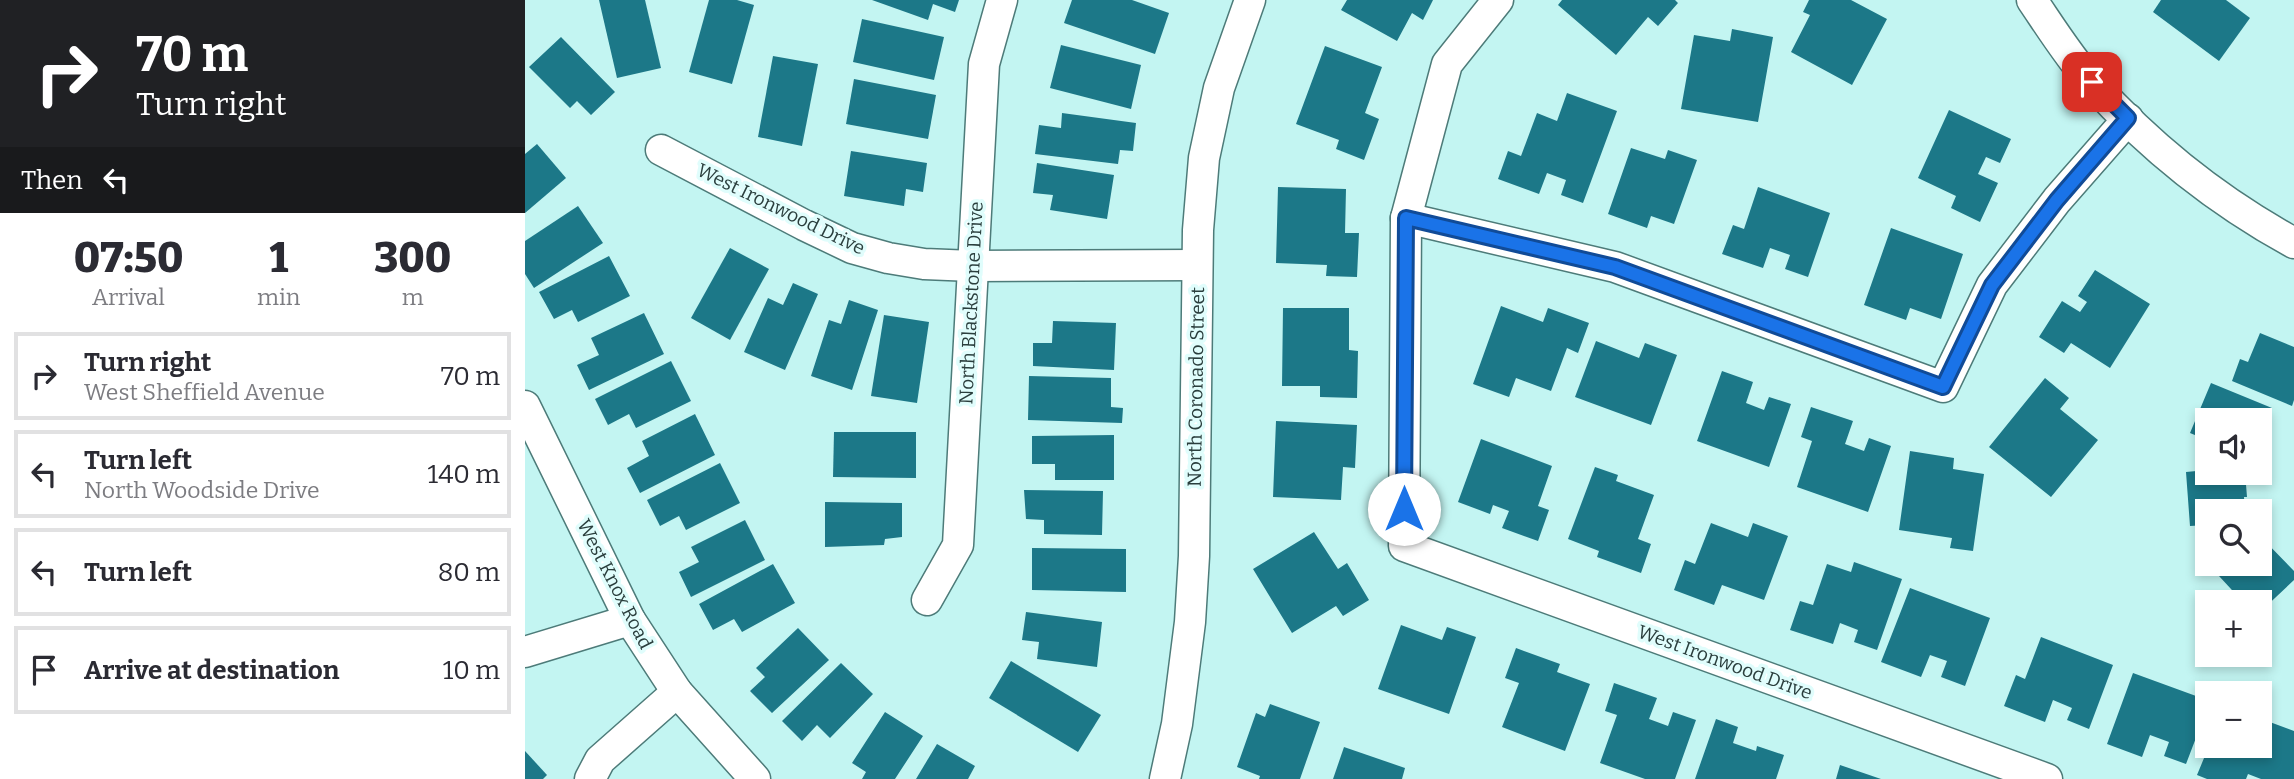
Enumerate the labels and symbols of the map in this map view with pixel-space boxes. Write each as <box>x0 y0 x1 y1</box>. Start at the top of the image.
pin <box>2062 52 2122 112</box>
street label: West Ironwood Drive <box>693 158 869 260</box>
street label: North Blackstone Drive <box>954 201 988 405</box>
street label: North Coronado Street <box>1183 287 1209 487</box>
position arrow <box>1367 472 1441 546</box>
street label: West Knox Road <box>572 515 658 653</box>
street label: West Ironwood Drive <box>1635 620 1815 704</box>

